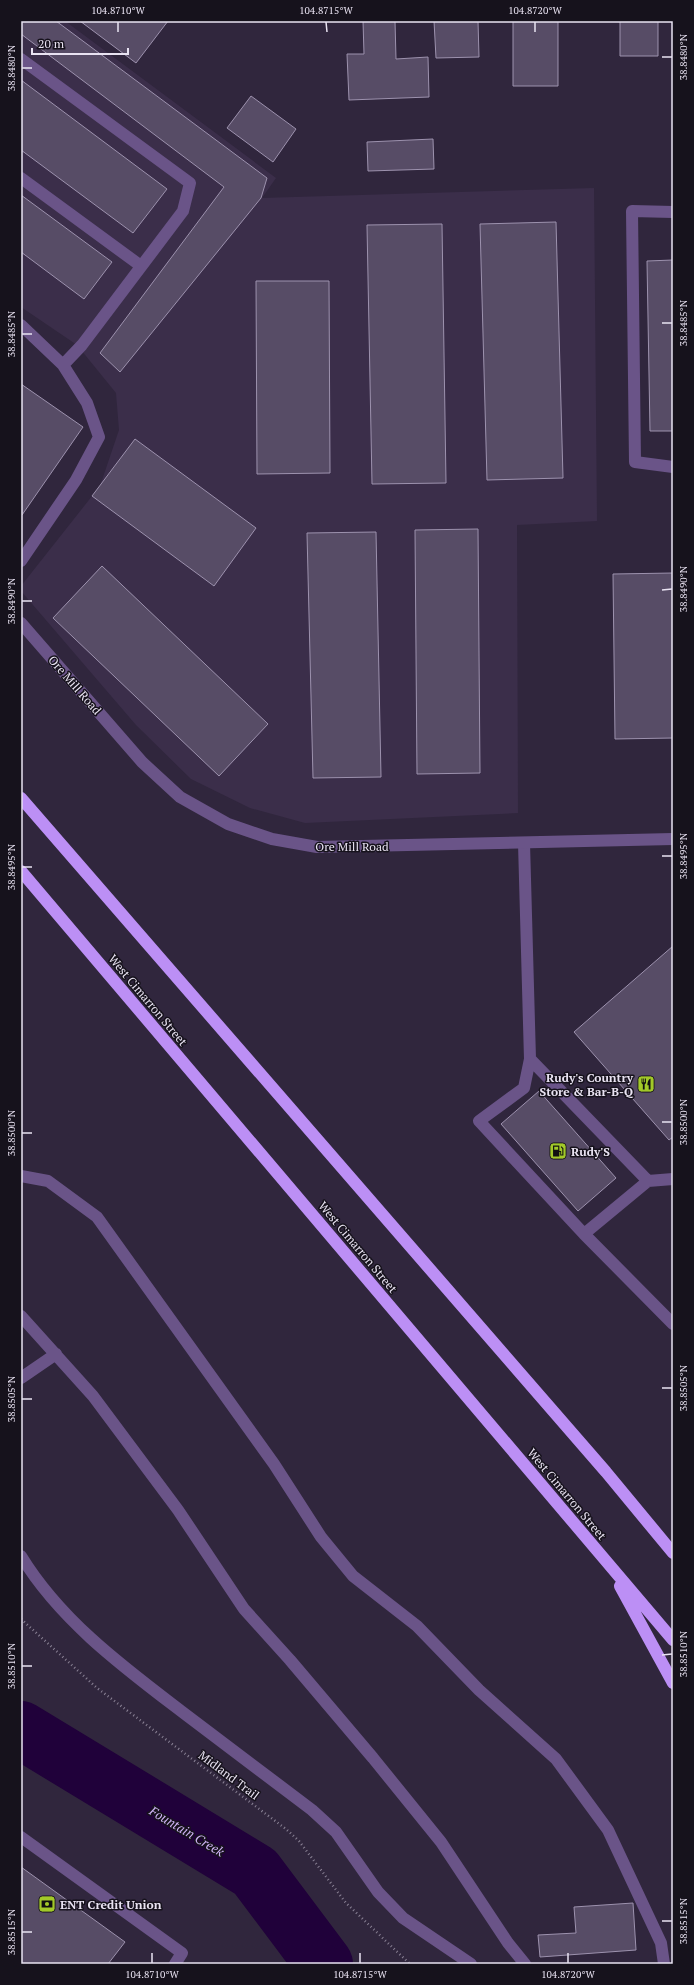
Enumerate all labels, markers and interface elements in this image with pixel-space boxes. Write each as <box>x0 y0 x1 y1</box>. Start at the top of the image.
text: 104.8710°W <box>91 4 145 17</box>
text: 104.8715°W <box>299 4 353 17</box>
text: 104.8720°W <box>508 4 562 17</box>
scale bar <box>32 30 128 56</box>
text: 38.8480°N <box>677 33 690 80</box>
text: 20 m <box>38 36 65 51</box>
text: 38.8480°N <box>5 44 18 91</box>
text: 38.8485°N <box>677 299 690 346</box>
text: 38.8485°N <box>5 310 18 357</box>
text: 38.8490°N <box>677 565 690 612</box>
text: 38.8490°N <box>5 577 18 624</box>
street label: Ore Mill Road <box>45 652 105 718</box>
text: 38.8495°N <box>677 832 690 879</box>
street label: Ore Mill Road <box>315 839 389 854</box>
text: 38.8495°N <box>5 843 18 890</box>
street label: West Cimarron Street <box>105 951 191 1049</box>
place label: Rudy's Country Store & Bar-B-Q <box>539 1070 634 1099</box>
restaurant icon: Rudy's Country Store & Bar-B-Q <box>636 1074 656 1094</box>
text: 38.8500°N <box>677 1098 690 1145</box>
text: 38.8500°N <box>5 1109 18 1156</box>
fuel station icon: Rudy'S <box>548 1141 568 1161</box>
place label: Rudy'S <box>571 1144 610 1159</box>
street label: West Cimarron Street <box>315 1198 401 1296</box>
text: 38.8505°N <box>677 1364 690 1411</box>
text: 38.8505°N <box>5 1375 18 1422</box>
street label: West Cimarron Street <box>524 1445 610 1543</box>
text: 38.8510°N <box>677 1630 690 1677</box>
text: 38.8510°N <box>5 1642 18 1689</box>
street label: Midland Trail <box>196 1747 263 1803</box>
water label: Fountain Creek <box>145 1801 228 1861</box>
bank icon: ENT Credit Union <box>37 1894 57 1914</box>
place label: ENT Credit Union <box>60 1897 162 1912</box>
text: 38.8515°N <box>677 1897 690 1944</box>
text: 38.8515°N <box>5 1908 18 1955</box>
text: 104.8710°W <box>125 1968 179 1981</box>
text: 104.8715°W <box>333 1968 387 1981</box>
text: 104.8720°W <box>541 1968 595 1981</box>

